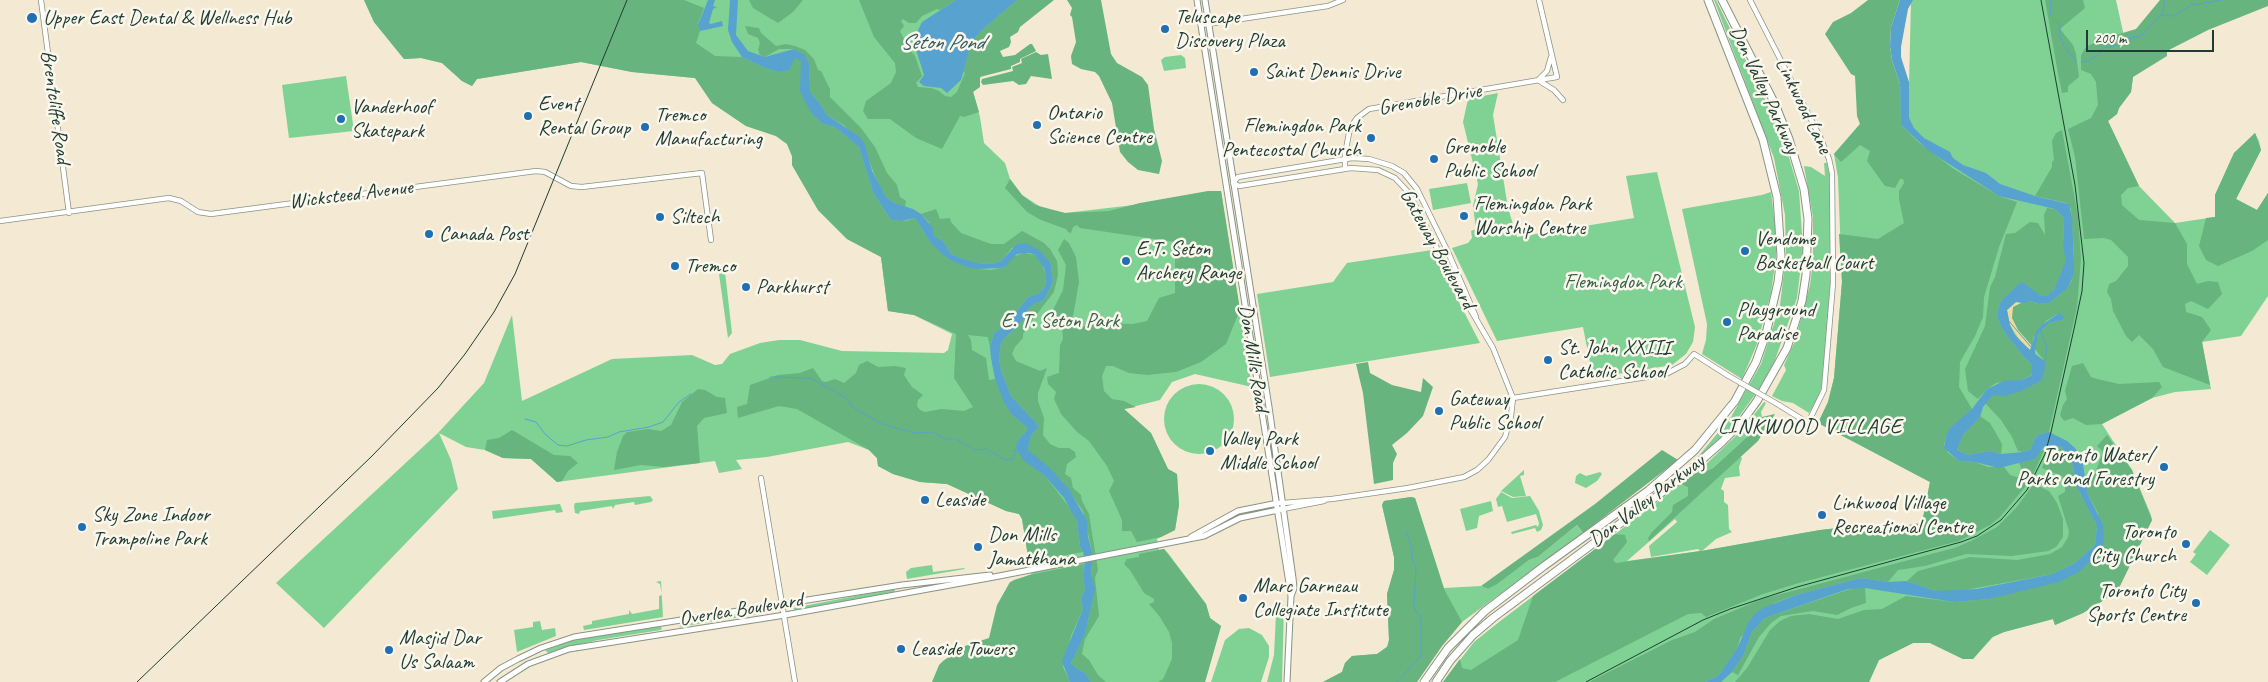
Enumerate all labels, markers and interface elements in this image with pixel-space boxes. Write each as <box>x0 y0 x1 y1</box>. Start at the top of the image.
place label: Teluscape Discovery Plaza <box>1175 4 1285 54</box>
place label: Upper East Dental & Wellness Hub <box>43 5 291 31</box>
marker: Upper East Dental & Wellness Hub <box>25 11 39 25</box>
scale bar <box>2088 20 2216 52</box>
street label: Don Valley Parkway <box>1723 22 1805 158</box>
marker: Teluscape Discovery Plaza <box>1159 23 1171 35</box>
text: 200 m <box>2094 29 2126 48</box>
water label: Seton Pond <box>900 30 984 56</box>
street label: Brentcliffe Road <box>35 49 75 165</box>
street label: Linkwood Lane <box>1769 54 1837 158</box>
place label: Saint Dennis Drive <box>1264 59 1401 85</box>
marker: Saint Dennis Drive <box>1248 66 1260 78</box>
street label: Grenoble Drive <box>1377 79 1483 121</box>
place label: Event Rental Group <box>538 91 630 141</box>
place label: Vanderhoof Skatepark <box>351 94 432 144</box>
place label: Ontario Science Centre <box>1047 100 1152 150</box>
place label: Tremco Manufacturing <box>655 102 762 152</box>
marker: Event Rental Group <box>522 110 534 122</box>
marker: Vanderhoof Skatepark <box>335 113 347 125</box>
place label: Flemingdon Park Pentecostal Church <box>1222 113 1361 163</box>
marker: Ontario Science Centre <box>1031 119 1043 131</box>
marker: Tremco Manufacturing <box>639 121 651 133</box>
marker: Flemingdon Park Pentecostal Church <box>1365 132 1377 144</box>
place label: Grenoble Public School <box>1444 134 1535 184</box>
marker: Grenoble Public School <box>1428 153 1440 165</box>
street label: Wicksteed Avenue <box>288 175 414 215</box>
street label: Gateway Boulevard <box>1394 185 1480 313</box>
place label: Flemingdon Park Worship Centre <box>1474 191 1592 241</box>
place label: Siltech <box>670 204 719 230</box>
marker: Flemingdon Park Worship Centre <box>1458 210 1470 222</box>
marker: Siltech <box>654 211 666 223</box>
place label: Canada Post <box>439 221 529 247</box>
place label: Vendome Basketball Court <box>1755 226 1873 276</box>
marker: Canada Post <box>423 228 435 240</box>
place label: E.T. Seton Archery Range <box>1136 236 1241 286</box>
marker: Vendome Basketball Court <box>1739 245 1751 257</box>
place label: Tremco <box>685 253 735 279</box>
marker: E.T. Seton Archery Range <box>1120 255 1132 267</box>
marker: Tremco <box>669 260 681 272</box>
park label: Flemingdon Park <box>1564 269 1682 295</box>
place label: Parkhurst <box>756 274 828 300</box>
marker: Parkhurst <box>740 281 752 293</box>
place label: Playground Paradise <box>1737 297 1815 347</box>
street label: Don Mills Road <box>1232 303 1274 413</box>
park label: E. T. Seton Park <box>1001 308 1119 334</box>
marker: Playground Paradise <box>1721 316 1733 328</box>
place label: St. John XXIII Catholic School <box>1558 335 1670 385</box>
marker: St. John XXIII Catholic School <box>1542 354 1554 366</box>
place label: Gateway Public School <box>1449 386 1540 436</box>
marker: Gateway Public School <box>1433 405 1445 417</box>
district label: LINKWOOD VILLAGE <box>1717 414 1903 440</box>
place label: Valley Park Middle School <box>1220 426 1316 476</box>
place label: Toronto Water/ Parks and Forestry <box>2017 442 2154 492</box>
marker: Valley Park Middle School <box>1204 445 1216 457</box>
street label: Don Valley Parkway <box>1584 449 1710 553</box>
marker: Toronto Water/ Parks and Forestry <box>2158 461 2170 473</box>
place label: Leaside <box>935 487 985 513</box>
place label: Linkwood Village Recreational Centre <box>1832 490 1973 540</box>
marker: Leaside <box>919 494 931 506</box>
place label: Sky Zone Indoor Trampoline Park <box>92 502 210 552</box>
marker: Linkwood Village Recreational Centre <box>1816 509 1828 521</box>
place label: Toronto City Church <box>2090 519 2176 569</box>
marker: Sky Zone Indoor Trampoline Park <box>76 521 88 533</box>
place label: Don Mills Jamatkhana <box>988 522 1075 572</box>
marker: Toronto City Church <box>2180 538 2192 550</box>
marker: Don Mills Jamatkhana <box>972 541 984 553</box>
place label: Marc Garneau Collegiate Institute <box>1253 573 1388 623</box>
place label: Toronto City Sports Centre <box>2086 578 2186 628</box>
street label: Overlea Boulevard <box>677 588 805 632</box>
marker: Marc Garneau Collegiate Institute <box>1237 592 1249 604</box>
marker: Toronto City Sports Centre <box>2190 597 2202 609</box>
place label: Masjid Dar Us Salaam <box>399 625 481 675</box>
place label: Leaside Towers <box>911 636 1014 662</box>
marker: Leaside Towers <box>895 643 907 655</box>
marker: Masjid Dar Us Salaam <box>383 644 395 656</box>

